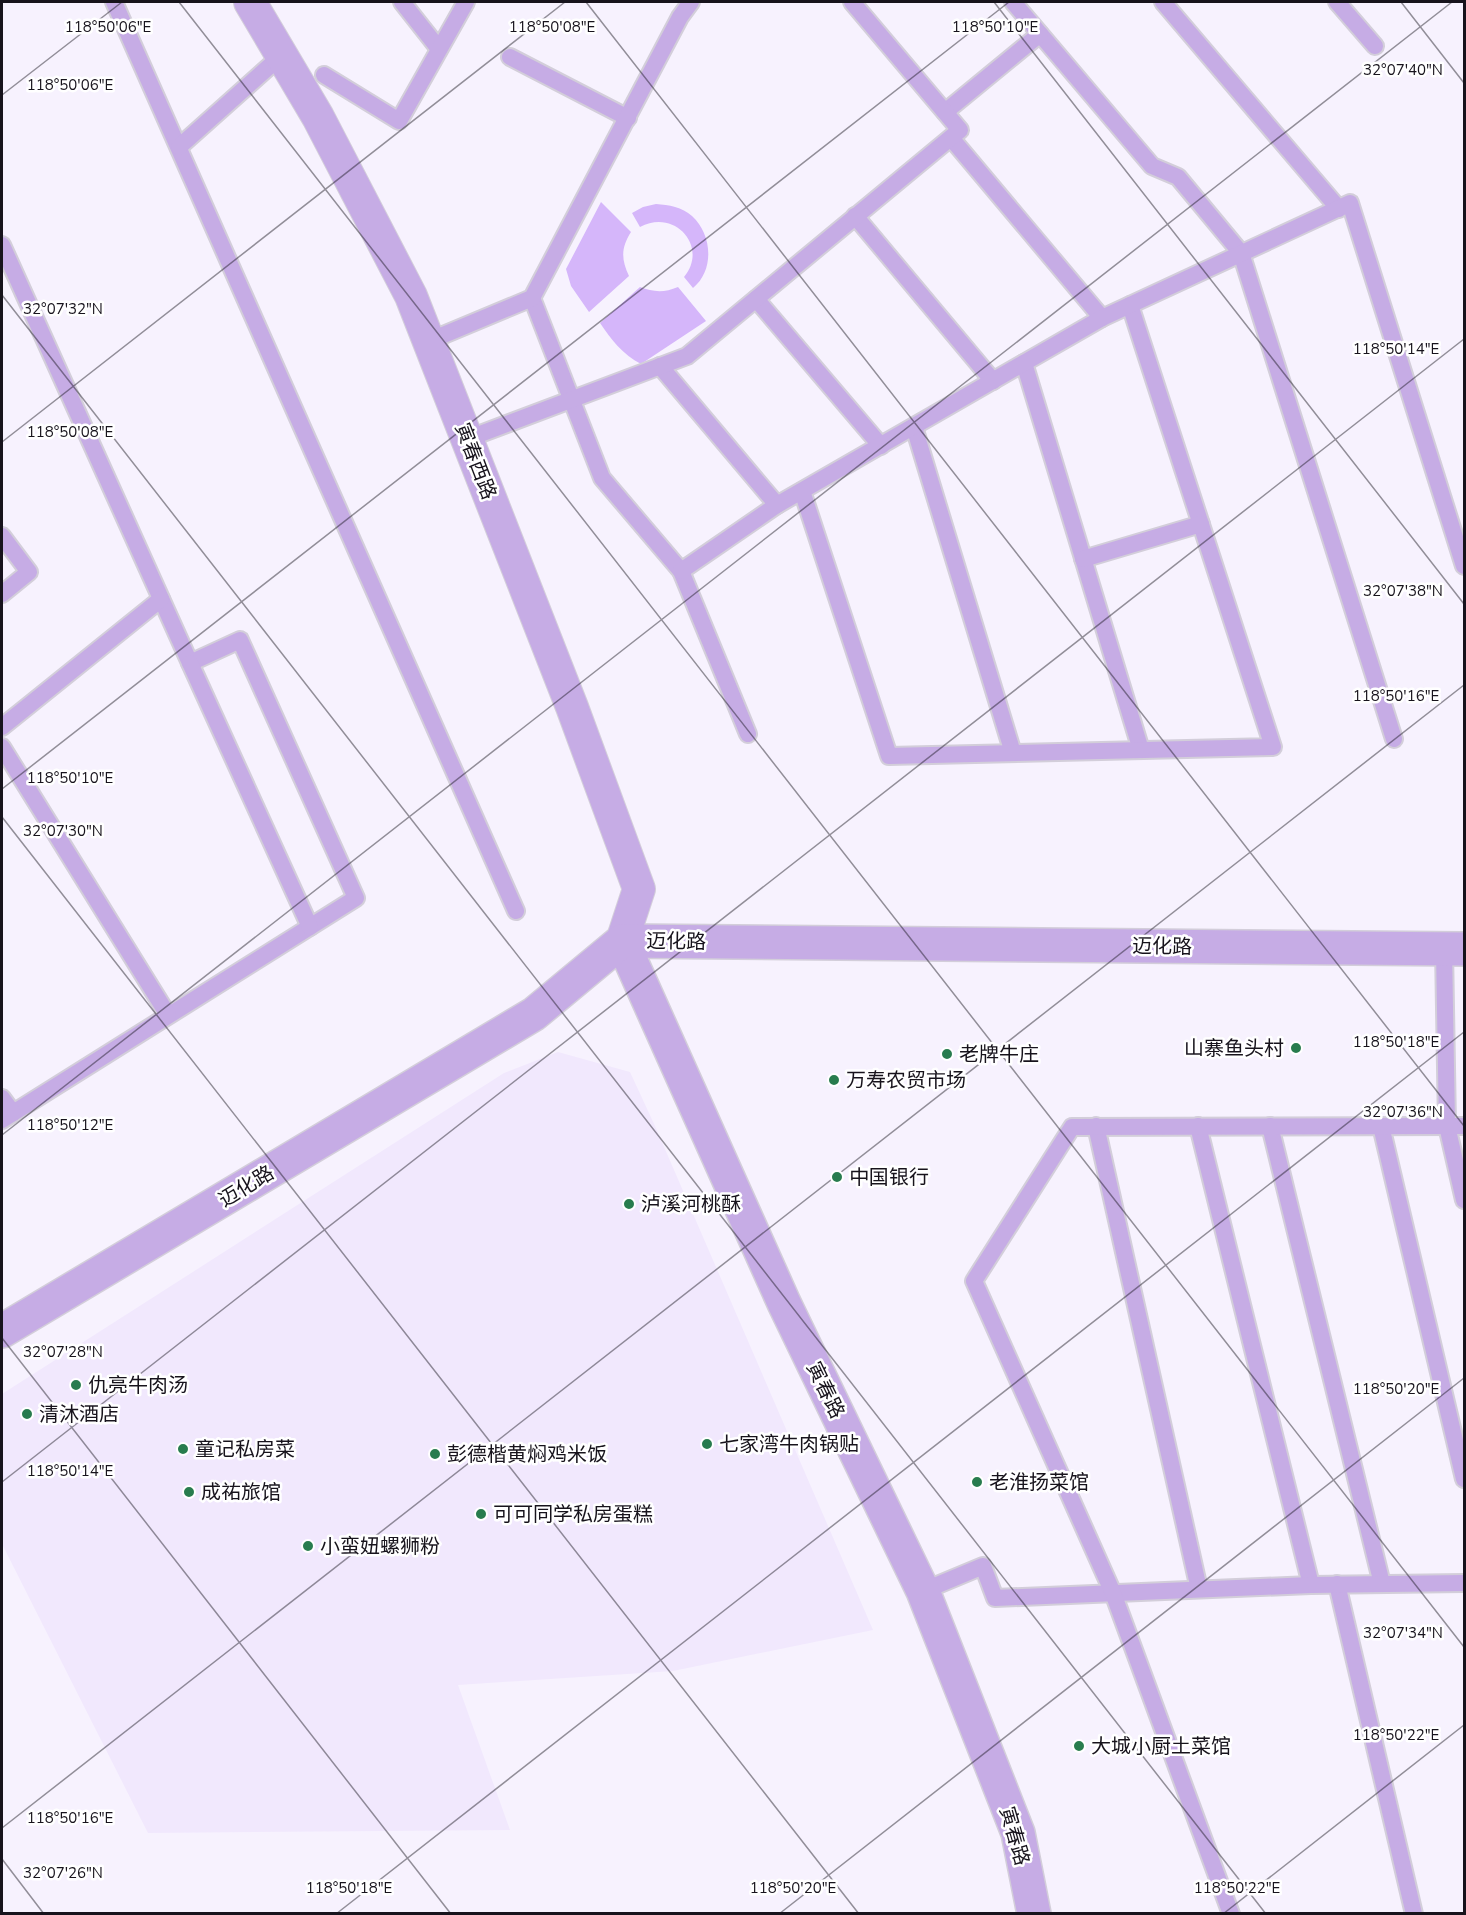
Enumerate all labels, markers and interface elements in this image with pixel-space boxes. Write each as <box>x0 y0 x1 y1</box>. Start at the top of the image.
text: 118°50'06"E <box>65 17 151 37</box>
text: 118°50'08"E <box>509 17 595 37</box>
text: 118°50'10"E <box>952 17 1038 37</box>
text: 32°07'40"N <box>1363 60 1443 80</box>
text: 118°50'06"E <box>27 75 113 95</box>
text: 32°07'32"N <box>23 299 103 319</box>
text: 118°50'14"E <box>1353 339 1439 359</box>
street label: 寅春西路 <box>449 419 502 503</box>
text: 118°50'08"E <box>27 422 113 442</box>
text: 32°07'38"N <box>1363 581 1443 601</box>
text: 118°50'16"E <box>1353 686 1439 706</box>
text: 118°50'10"E <box>27 768 113 788</box>
text: 32°07'30"N <box>23 821 103 841</box>
street label: 迈化路 <box>646 927 706 956</box>
street label: 迈化路 <box>1132 932 1192 961</box>
text: 118°50'18"E <box>1353 1032 1439 1052</box>
place label: 山寨鱼头村 <box>1184 1035 1284 1062</box>
place label: 老牌牛庄 <box>959 1041 1039 1068</box>
marker: 山寨鱼头村 <box>1289 1041 1303 1055</box>
marker: 老牌牛庄 <box>940 1047 954 1061</box>
place label: 万寿农贸市场 <box>846 1067 966 1094</box>
marker: 万寿农贸市场 <box>827 1073 841 1087</box>
text: 32°07'36"N <box>1363 1102 1443 1122</box>
text: 118°50'12"E <box>27 1115 113 1135</box>
street label: 迈化路 <box>214 1159 279 1213</box>
place label: 中国银行 <box>849 1164 929 1191</box>
marker: 中国银行 <box>830 1170 844 1184</box>
place label: 泸溪河桃酥 <box>641 1191 741 1218</box>
marker: 泸溪河桃酥 <box>622 1197 636 1211</box>
text: 32°07'28"N <box>23 1342 103 1362</box>
street label: 寅春路 <box>800 1357 851 1423</box>
place label: 仇亮牛肉汤 <box>88 1372 188 1399</box>
marker: 仇亮牛肉汤 <box>69 1378 83 1392</box>
text: 118°50'20"E <box>1353 1379 1439 1399</box>
place label: 清沐酒店 <box>39 1401 119 1428</box>
marker: 清沐酒店 <box>20 1407 34 1421</box>
place label: 七家湾牛肉锅贴 <box>719 1431 859 1458</box>
place label: 童记私房菜 <box>195 1436 295 1463</box>
marker: 七家湾牛肉锅贴 <box>700 1437 714 1451</box>
place label: 彭德楷黄焖鸡米饭 <box>447 1441 607 1468</box>
marker: 童记私房菜 <box>176 1442 190 1456</box>
marker: 彭德楷黄焖鸡米饭 <box>428 1447 442 1461</box>
text: 118°50'14"E <box>27 1461 113 1481</box>
place label: 老淮扬菜馆 <box>989 1469 1089 1496</box>
marker: 老淮扬菜馆 <box>970 1475 984 1489</box>
place label: 成祐旅馆 <box>201 1479 281 1506</box>
marker: 成祐旅馆 <box>182 1485 196 1499</box>
place label: 可可同学私房蛋糕 <box>493 1501 653 1528</box>
marker: 可可同学私房蛋糕 <box>474 1507 488 1521</box>
place label: 小蛮妞螺狮粉 <box>320 1533 440 1560</box>
marker: 小蛮妞螺狮粉 <box>301 1539 315 1553</box>
text: 32°07'34"N <box>1363 1623 1443 1643</box>
text: 118°50'22"E <box>1353 1725 1439 1745</box>
place label: 大城小厨土菜馆 <box>1091 1733 1231 1760</box>
marker: 大城小厨土菜馆 <box>1072 1739 1086 1753</box>
street label: 寅春路 <box>993 1804 1036 1869</box>
text: 118°50'16"E <box>27 1808 113 1828</box>
text: 32°07'26"N <box>23 1863 103 1883</box>
text: 118°50'18"E <box>306 1878 392 1898</box>
text: 118°50'20"E <box>750 1878 836 1898</box>
text: 118°50'22"E <box>1194 1878 1280 1898</box>

